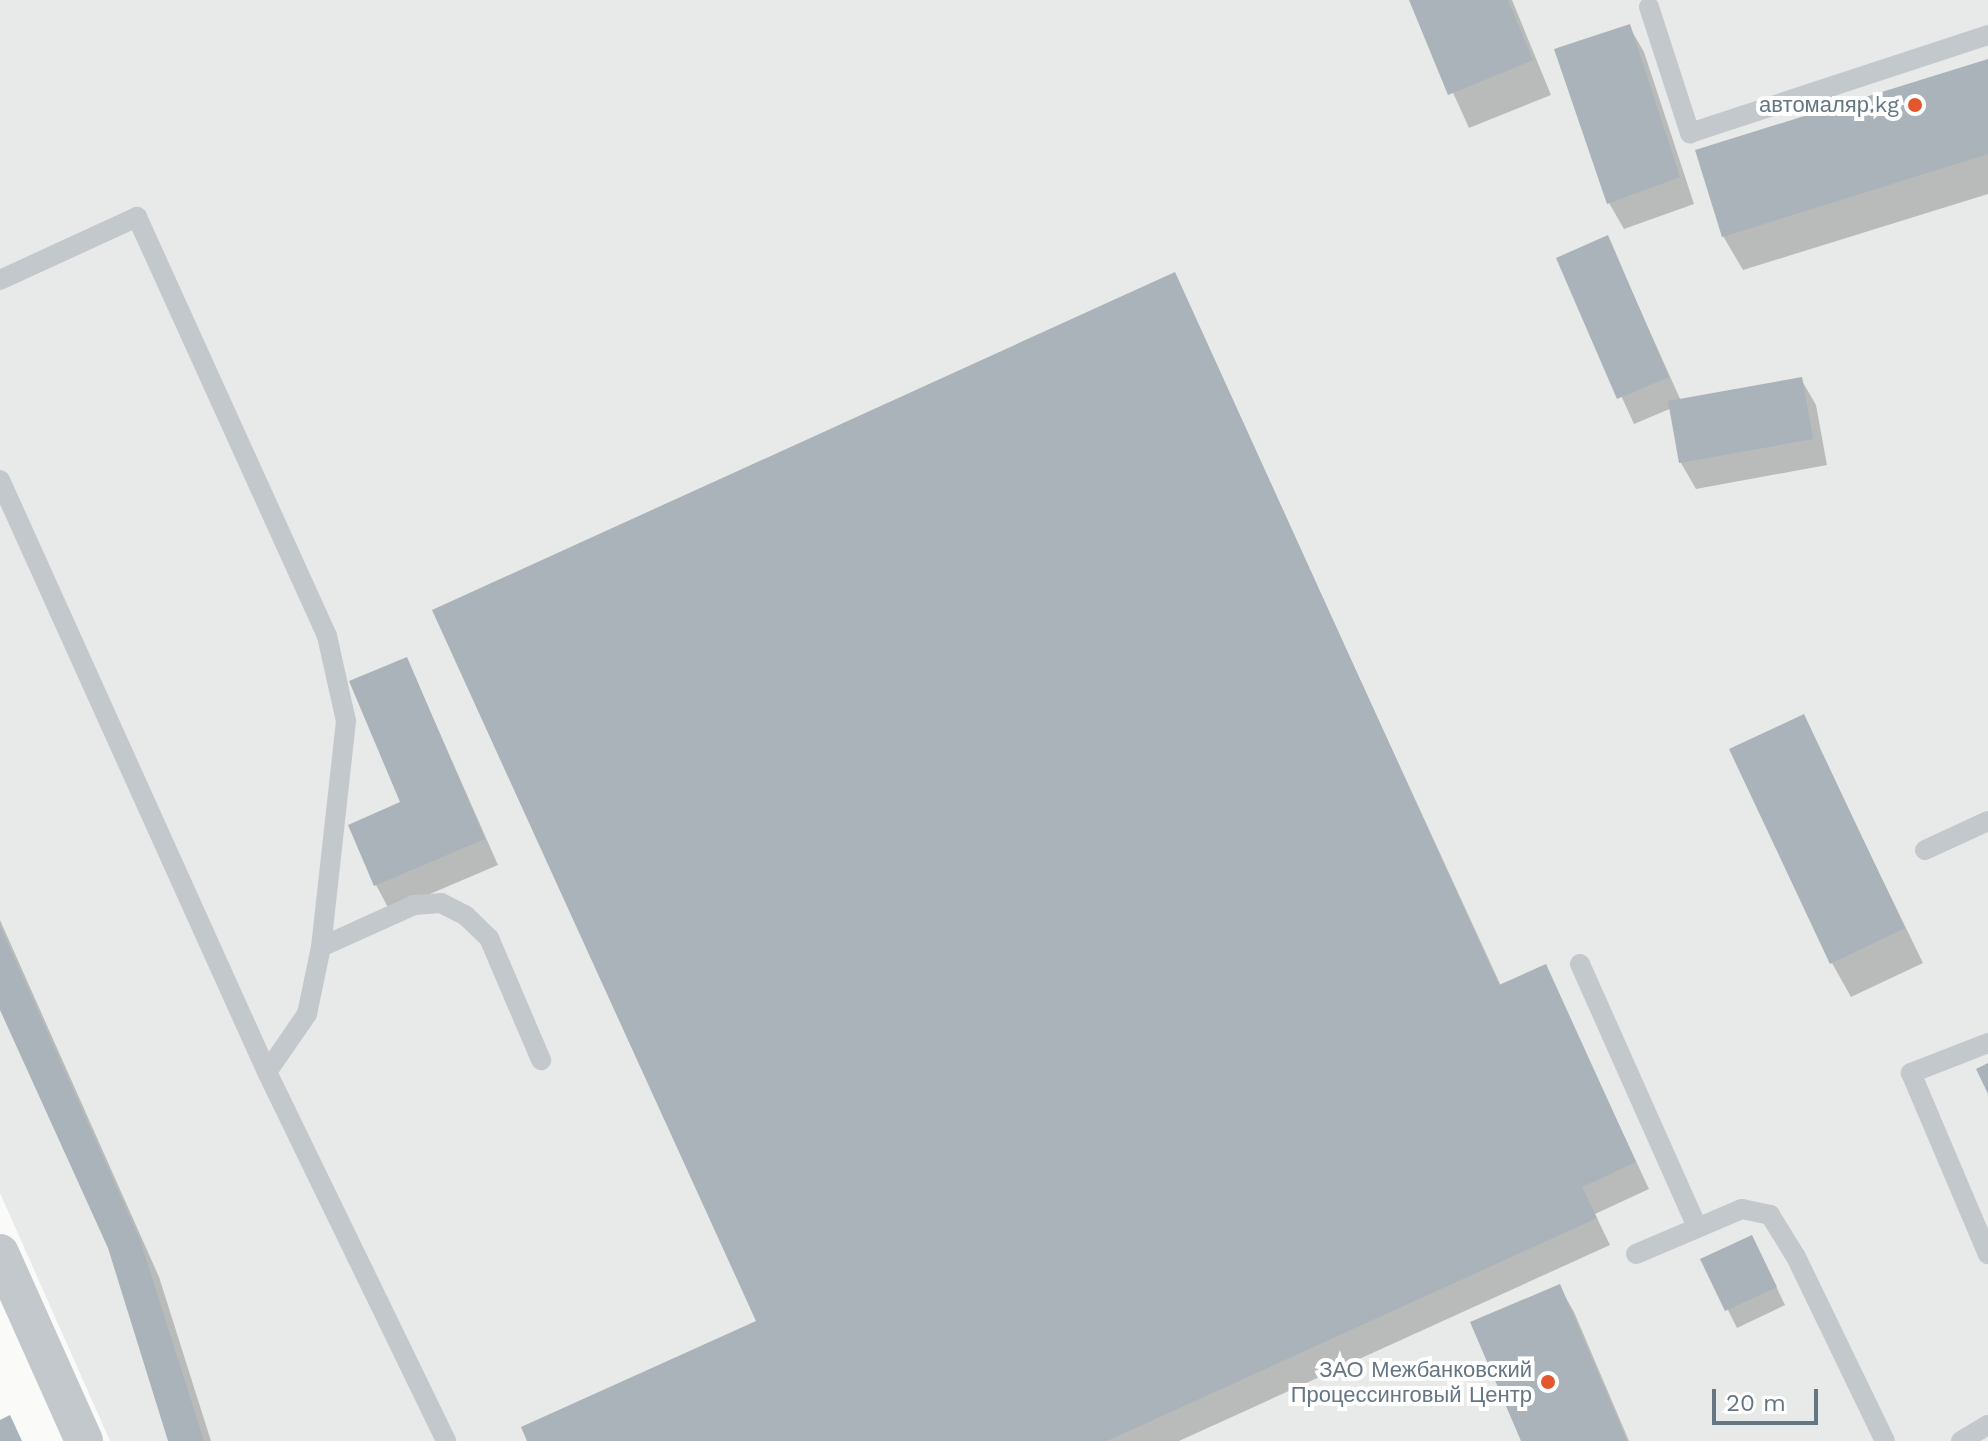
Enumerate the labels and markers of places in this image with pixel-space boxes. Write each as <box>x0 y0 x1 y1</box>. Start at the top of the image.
place label: автомаляр.kg <box>1759 92 1899 118</box>
marker: автомаляр.kg <box>1906 96 1924 114</box>
place label: ЗАО Межбанковский Процессинговый Центр <box>1291 1356 1532 1408</box>
marker: ЗАО Межбанковский Процессинговый Центр <box>1539 1373 1557 1391</box>

